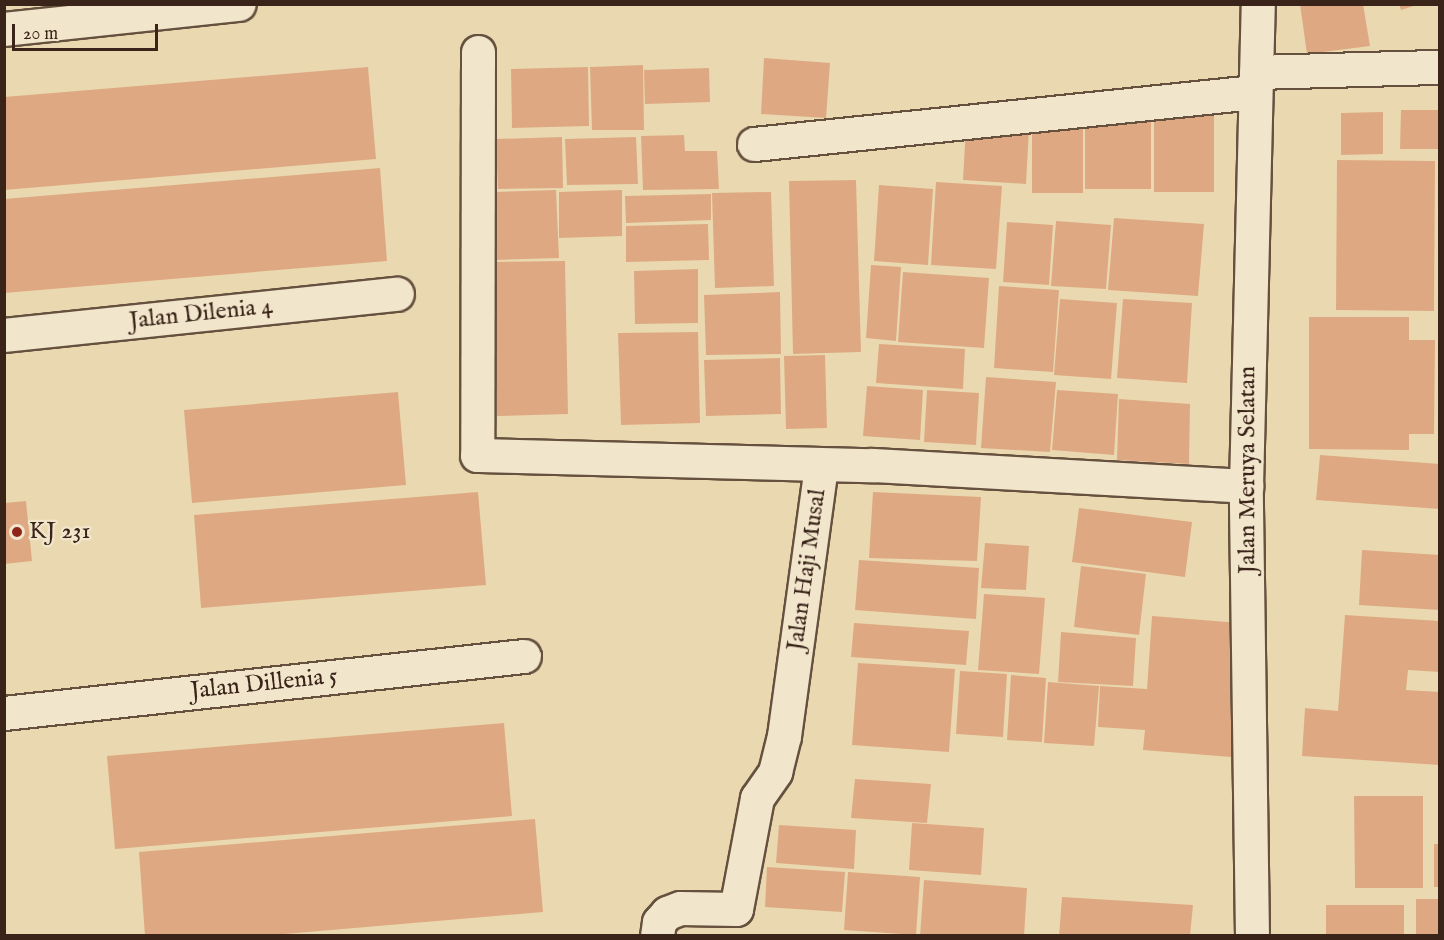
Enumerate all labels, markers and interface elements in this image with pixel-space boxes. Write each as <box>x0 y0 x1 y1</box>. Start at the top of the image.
scale bar <box>15 12 160 50</box>
text: 20 m <box>23 23 58 46</box>
street label: Jalan Dilenia 4 <box>128 292 274 336</box>
street label: Jalan Meruya Selatan <box>1234 366 1262 574</box>
street label: Jalan Haji Musal <box>781 487 833 653</box>
place label: KJ 231 <box>29 518 90 546</box>
marker: KJ 231 <box>10 525 24 539</box>
street label: Jalan Dillenia 5 <box>189 662 339 706</box>

